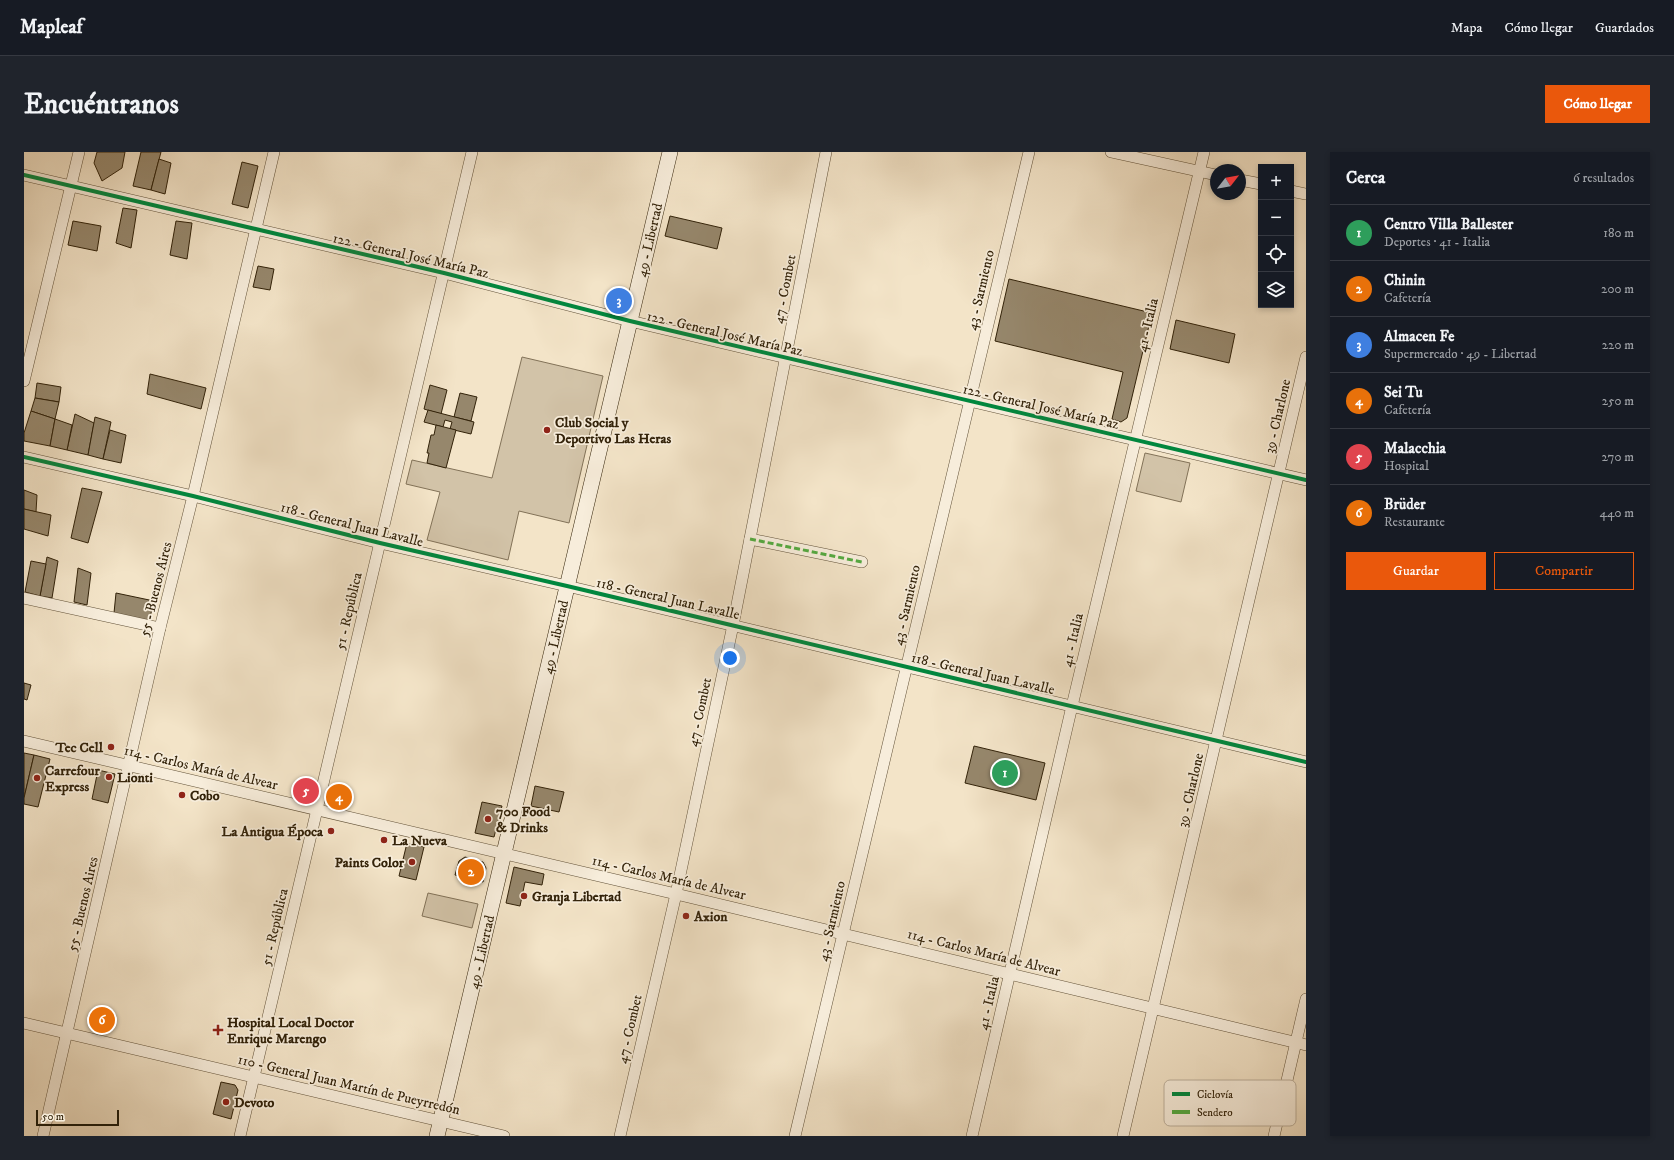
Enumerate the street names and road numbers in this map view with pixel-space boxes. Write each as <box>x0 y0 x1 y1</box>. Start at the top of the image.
street label: 49 - Libertad <box>633 201 667 279</box>
street label: 122 - General José María Paz <box>331 229 491 283</box>
street label: 43 - Sarmiento <box>963 248 999 332</box>
street label: 47 - Combet <box>769 253 801 325</box>
street label: 41 - Italia <box>1133 297 1163 354</box>
street label: 122 - General José María Paz <box>645 307 805 361</box>
street label: 39 - Charlone <box>1261 377 1295 455</box>
street label: 122 - General José María Paz <box>961 380 1121 434</box>
street label: 118 - General Juan Lavalle <box>278 499 425 551</box>
street label: 55 - Buenos Aires <box>136 540 177 638</box>
street label: 43 - Sarmiento <box>889 563 925 647</box>
street label: 51 - República <box>331 571 367 652</box>
street label: 118 - General Juan Lavalle <box>594 574 741 624</box>
street label: 49 - Libertad <box>539 598 573 676</box>
street label: 41 - Italia <box>1058 612 1088 669</box>
street label: 118 - General Juan Lavalle <box>909 649 1056 699</box>
street label: 47 - Combet <box>684 676 716 748</box>
street label: 114 - Carlos María de Alvear <box>122 741 280 795</box>
street label: 39 - Charlone <box>1174 751 1208 829</box>
street label: 114 - Carlos María de Alvear <box>590 851 748 905</box>
street label: 55 - Buenos Aires <box>63 855 103 953</box>
street label: 43 - Sarmiento <box>814 879 850 963</box>
street label: 51 - República <box>257 887 293 968</box>
street label: 49 - Libertad <box>465 913 499 991</box>
street label: 114 - Carlos María de Alvear <box>905 925 1063 981</box>
street label: 41 - Italia <box>974 975 1004 1032</box>
street label: 47 - Combet <box>613 993 647 1065</box>
street label: 110 - General Juan Martín de Pueyrredón <box>236 1051 462 1119</box>

